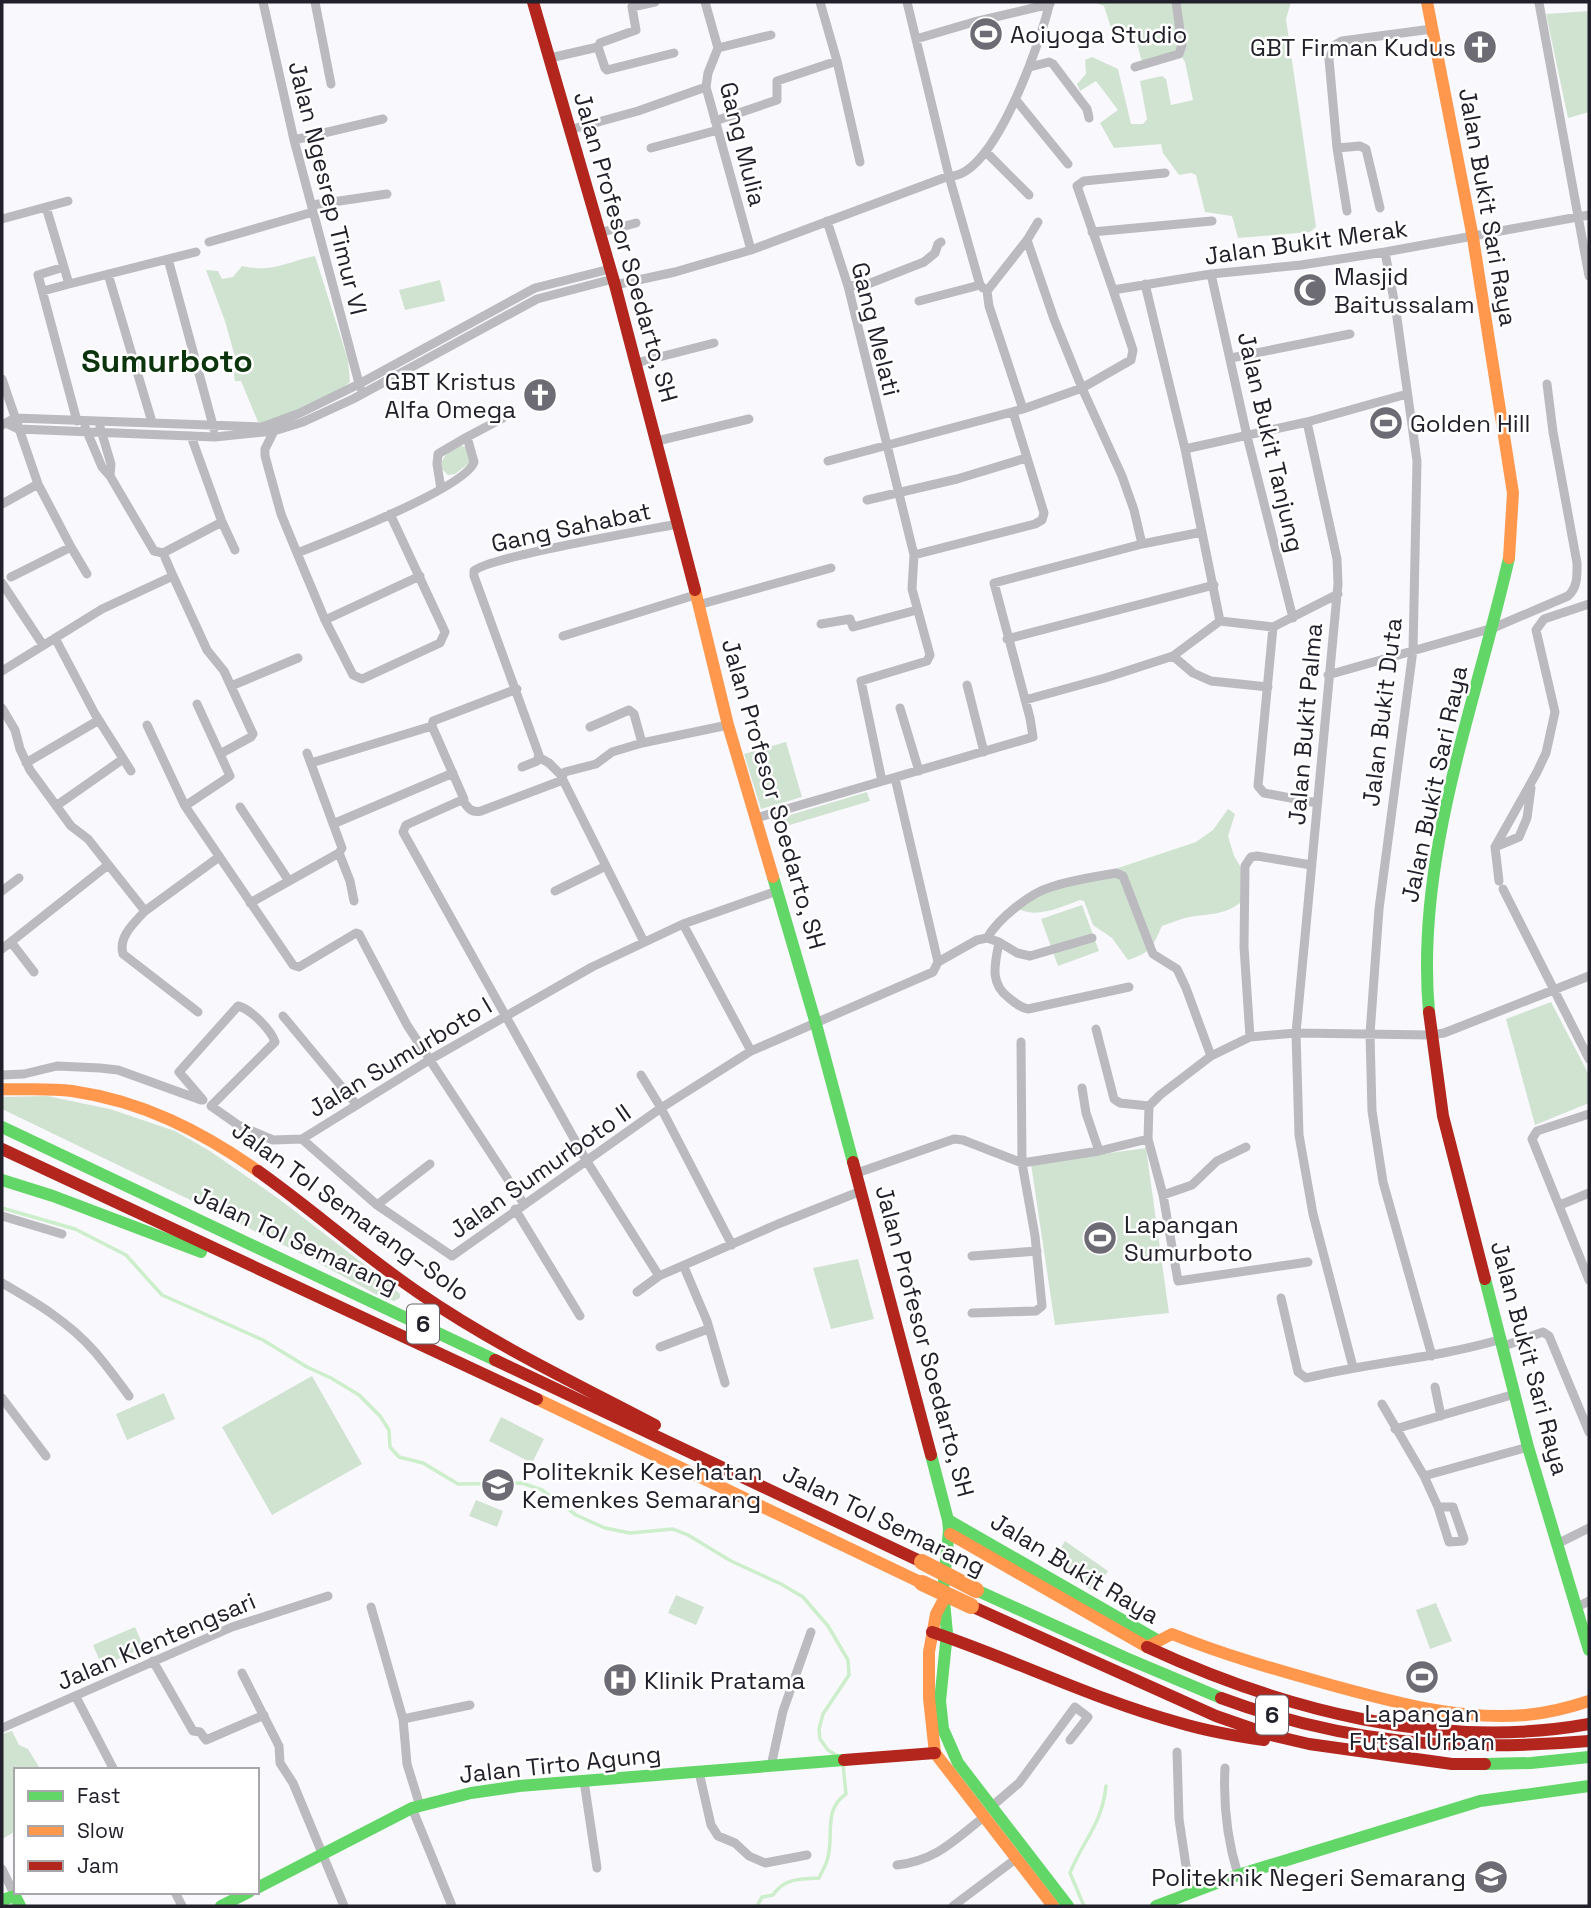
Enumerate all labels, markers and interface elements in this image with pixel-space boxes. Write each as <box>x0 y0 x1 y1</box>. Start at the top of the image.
sports icon: Aoiyoga Studio <box>967 15 1005 53</box>
place label: Aoiyoga Studio <box>1010 19 1187 50</box>
church icon: GBT Firman Kudus <box>1461 28 1499 66</box>
place label: GBT Firman Kudus <box>1250 32 1456 63</box>
street label: Jalan Ngesrep Timur VI <box>281 58 375 318</box>
street label: Gang Mulia <box>713 79 773 210</box>
street label: Jalan Bukit Sari Raya <box>1452 86 1524 329</box>
street label: Jalan Profesor Soedarto, SH <box>567 88 685 406</box>
street label: Jalan Bukit Merak <box>1202 212 1410 272</box>
street label: Gang Melati <box>844 259 908 399</box>
place label: Masjid Baitussalam <box>1334 261 1475 320</box>
mosque icon: Masjid Baitussalam <box>1291 271 1329 309</box>
street label: Jalan Bukit Tanjung <box>1231 329 1311 555</box>
district label: Sumurboto <box>81 341 253 381</box>
place label: GBT Kristus Alfa Omega <box>385 366 516 425</box>
church icon: GBT Kristus Alfa Omega <box>521 376 559 414</box>
sports icon: Golden Hill <box>1367 404 1405 442</box>
place label: Golden Hill <box>1410 408 1530 439</box>
street label: Gang Sahabat <box>488 495 654 559</box>
street label: Jalan Bukit Duta <box>1355 616 1409 808</box>
street label: Jalan Bukit Palma <box>1281 621 1329 826</box>
street label: Jalan Profesor Soedarto, SH <box>715 635 833 953</box>
street label: Jalan Bukit Sari Raya <box>1394 663 1474 905</box>
street label: Jalan Sumurboto I <box>303 990 497 1124</box>
street label: Jalan Sumurboto II <box>443 1097 637 1245</box>
street label: Jalan Tol Semarang–Solo <box>226 1115 476 1307</box>
street label: Jalan Tol Semarang <box>189 1180 403 1300</box>
street label: Jalan Profesor Soedarto, SH <box>868 1182 982 1500</box>
place label: Lapangan Sumurboto <box>1124 1209 1253 1268</box>
sports icon: Lapangan Sumurboto <box>1081 1219 1119 1257</box>
street label: Jalan Bukit Sari Raya <box>1484 1237 1576 1479</box>
road number: 6 <box>407 1304 439 1344</box>
place label: Politeknik Kesehatan Kemenkes Semarang <box>522 1456 762 1515</box>
street label: Jalan Tol Semarang <box>777 1457 991 1583</box>
school or university icon: Politeknik Kesehatan Kemenkes Semarang <box>479 1466 517 1504</box>
street label: Jalan Bukit Raya <box>985 1505 1165 1631</box>
street label: Jalan Klentengsari <box>52 1585 260 1697</box>
sports icon: Lapangan Futsal Urban <box>1403 1658 1441 1696</box>
hospital icon: Klinik Pratama <box>601 1661 639 1699</box>
place label: Klinik Pratama <box>644 1665 806 1696</box>
road number: 6 <box>1256 1696 1288 1734</box>
place label: Lapangan Futsal Urban <box>1349 1698 1495 1757</box>
street label: Jalan Tirto Agung <box>458 1738 662 1790</box>
legend <box>14 1768 259 1894</box>
text: Fast <box>77 1782 121 1809</box>
text: Slow <box>77 1817 125 1844</box>
text: Jam <box>77 1852 119 1879</box>
school or university icon: Politeknik Negeri Semarang <box>1472 1858 1510 1896</box>
place label: Politeknik Negeri Semarang <box>1151 1862 1466 1893</box>

